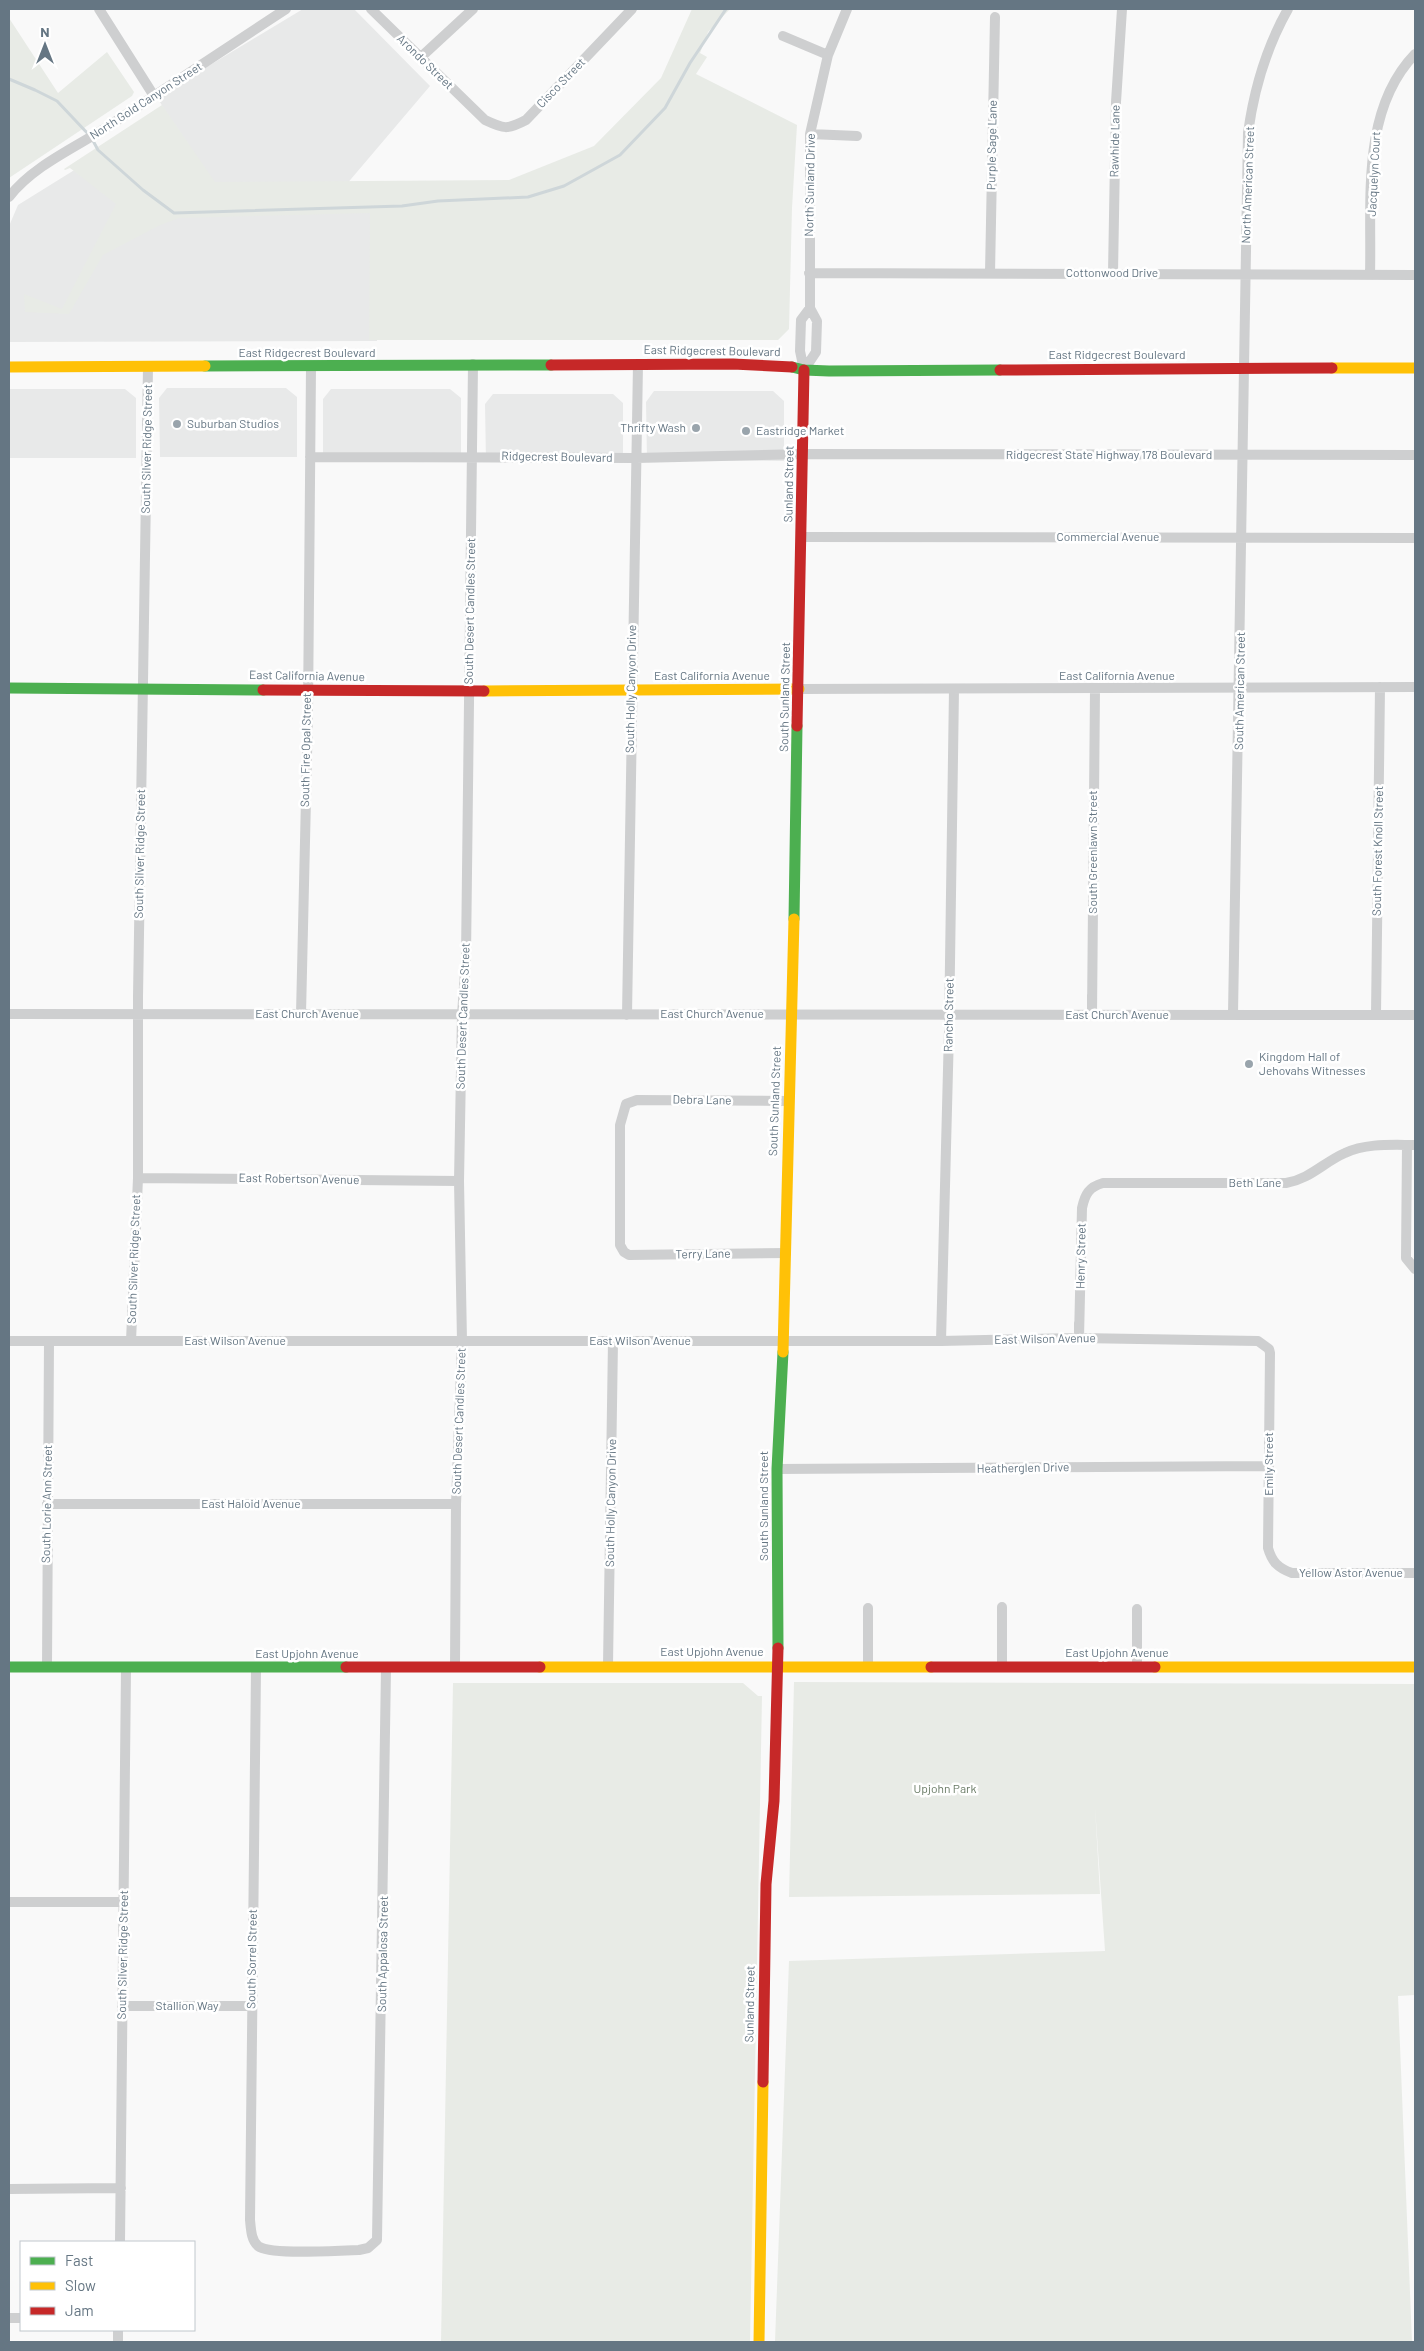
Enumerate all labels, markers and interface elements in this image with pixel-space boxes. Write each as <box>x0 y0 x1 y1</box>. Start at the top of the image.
north arrow <box>20 20 70 70</box>
text: N <box>40 23 50 40</box>
street label: Arondo Street <box>395 31 457 92</box>
street label: Cisco Street <box>533 54 588 110</box>
street label: North Gold Canyon Street <box>87 59 204 142</box>
street label: Purple Sage Lane <box>983 100 999 190</box>
street label: Rawhide Lane <box>1106 105 1122 177</box>
street label: North American Street <box>1238 126 1256 244</box>
street label: Jacquelyn Court <box>1364 131 1382 217</box>
street label: North Sunland Drive <box>801 133 817 237</box>
street label: Cottonwood Drive <box>1066 265 1158 279</box>
street label: East Ridgecrest Boulevard <box>643 342 781 358</box>
street label: East Ridgecrest Boulevard <box>238 345 376 359</box>
street label: East Ridgecrest Boulevard <box>1048 347 1186 361</box>
street label: South Silver Ridge Street <box>138 384 154 514</box>
place label: Suburban Studios <box>187 416 279 430</box>
marker: Suburban Studios <box>171 418 183 430</box>
place label: Thrifty Wash <box>620 420 686 434</box>
marker: Thrifty Wash <box>690 422 702 434</box>
place label: Eastridge Market <box>756 423 844 437</box>
marker: Eastridge Market <box>740 425 752 437</box>
street label: Sunland Street <box>780 445 796 523</box>
street label: Ridgecrest State Highway 178 Boulevard <box>1006 447 1212 461</box>
street label: Ridgecrest Boulevard <box>501 448 613 464</box>
street label: Commercial Avenue <box>1056 529 1160 543</box>
street label: South Desert Candles Street <box>461 538 477 684</box>
street label: South Holly Canyon Drive <box>622 625 638 753</box>
street label: South American Street <box>1231 632 1247 750</box>
street label: South Sunland Street <box>776 642 792 752</box>
street label: East California Avenue <box>249 667 365 683</box>
street label: East California Avenue <box>654 668 770 682</box>
street label: East California Avenue <box>1059 668 1175 682</box>
street label: South Fire Opal Street <box>297 693 313 807</box>
street label: South Forest Knoll Street <box>1369 786 1385 916</box>
street label: South Silver Ridge Street <box>131 789 147 919</box>
street label: South Greenlawn Street <box>1085 790 1099 914</box>
street label: South Desert Candles Street <box>452 942 472 1089</box>
street label: Rancho Street <box>940 978 956 1052</box>
street label: East Church Avenue <box>255 1006 359 1020</box>
street label: East Church Avenue <box>660 1006 764 1020</box>
street label: East Church Avenue <box>1065 1007 1169 1021</box>
street label: South Sunland Street <box>765 1046 783 1156</box>
place label: Kingdom Hall of Jehovahs Witnesses <box>1259 1049 1366 1077</box>
marker: Kingdom Hall of Jehovahs Witnesses <box>1243 1058 1255 1070</box>
street label: Debra Lane <box>672 1091 732 1107</box>
street label: East Robertson Avenue <box>238 1170 360 1186</box>
street label: Beth Lane <box>1229 1175 1281 1189</box>
street label: South Silver Ridge Street <box>124 1194 142 1324</box>
street label: Henry Street <box>1072 1223 1088 1289</box>
street label: Terry Lane <box>675 1246 731 1260</box>
street label: East Wilson Avenue <box>994 1330 1096 1346</box>
street label: East Wilson Avenue <box>184 1333 286 1347</box>
street label: East Wilson Avenue <box>589 1333 691 1347</box>
street label: South Desert Candles Street <box>448 1347 468 1494</box>
street label: Emily Street <box>1261 1432 1275 1496</box>
street label: South Holly Canyon Drive <box>602 1439 618 1567</box>
street label: South Lorie Ann Street <box>38 1445 54 1563</box>
street label: South Sunland Street <box>756 1451 770 1561</box>
street label: Heatherglen Drive <box>976 1459 1070 1475</box>
street label: East Haloid Avenue <box>201 1496 301 1510</box>
street label: Yellow Astor Avenue <box>1299 1565 1403 1579</box>
street label: East Upjohn Avenue <box>660 1644 764 1658</box>
street label: East Upjohn Avenue <box>1065 1645 1169 1659</box>
street label: East Upjohn Avenue <box>255 1646 359 1660</box>
park label: Upjohn Park <box>914 1781 976 1795</box>
street label: South Silver Ridge Street <box>114 1890 130 2020</box>
street label: South Appalosa Street <box>374 1896 390 2012</box>
street label: South Sorrel Street <box>243 1909 259 2009</box>
street label: Sunland Street <box>741 1965 757 2043</box>
street label: Stallion Way <box>155 1998 219 2012</box>
legend <box>20 2241 195 2331</box>
text: Fast <box>65 2251 93 2269</box>
text: Slow <box>65 2276 96 2294</box>
text: Jam <box>65 2301 94 2319</box>

